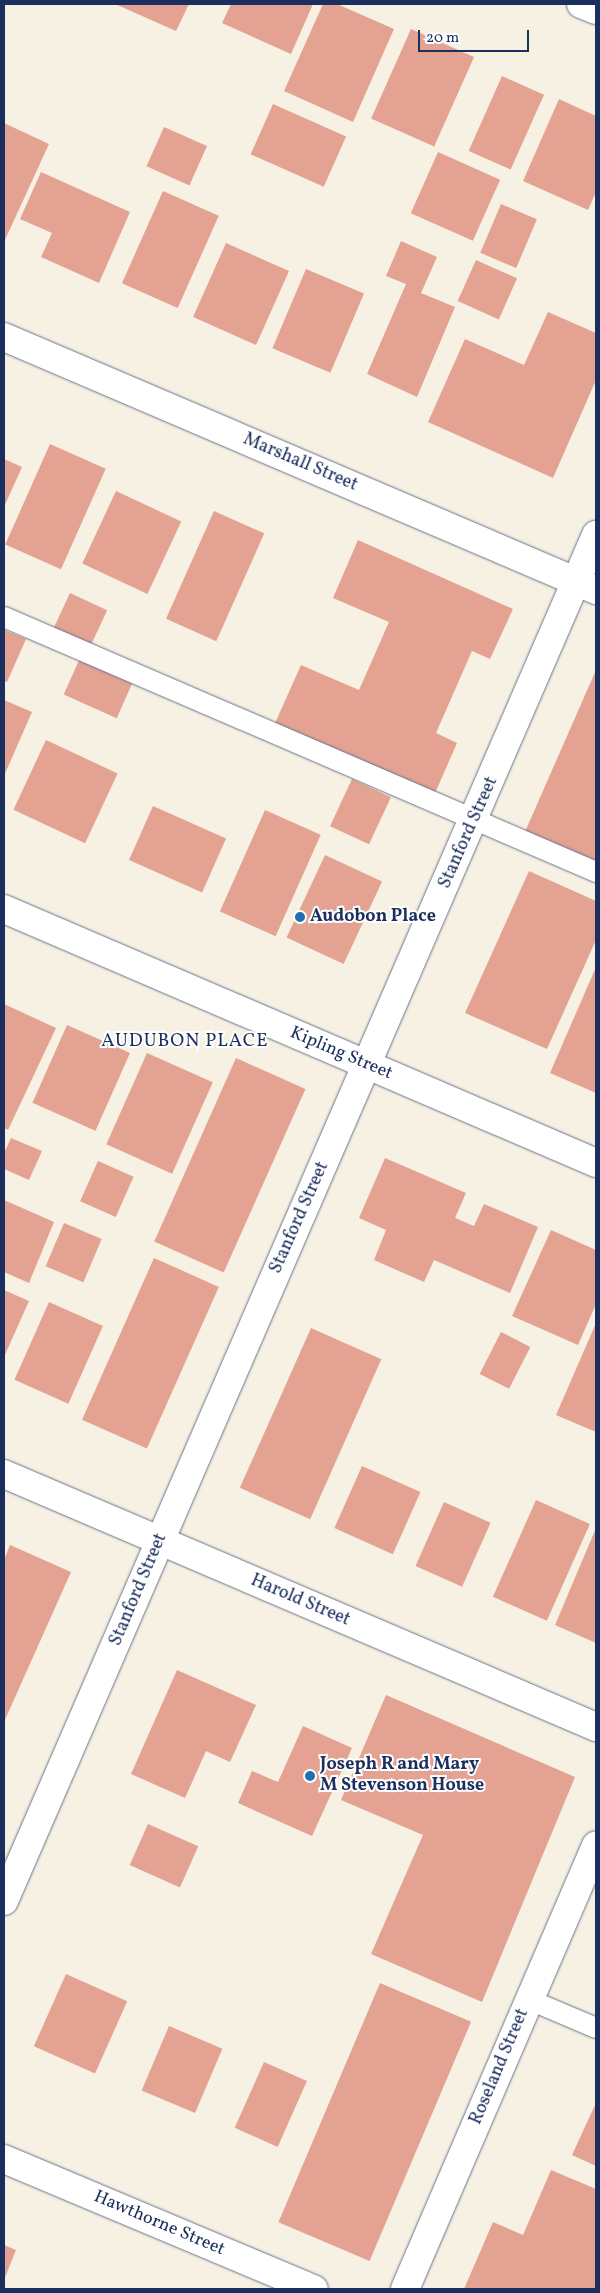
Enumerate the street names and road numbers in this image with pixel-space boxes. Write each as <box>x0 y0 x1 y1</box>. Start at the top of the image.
street label: Marshall Street <box>240 429 360 497</box>
street label: Stanford Street <box>435 774 503 892</box>
street label: Kipling Street <box>286 1023 396 1085</box>
street label: Stanford Street <box>266 1159 334 1277</box>
street label: Stanford Street <box>106 1530 172 1650</box>
street label: Harold Street <box>247 1570 353 1632</box>
street label: Roseland Street <box>466 2006 534 2128</box>
street label: Hawthorne Street <box>90 2187 228 2261</box>

